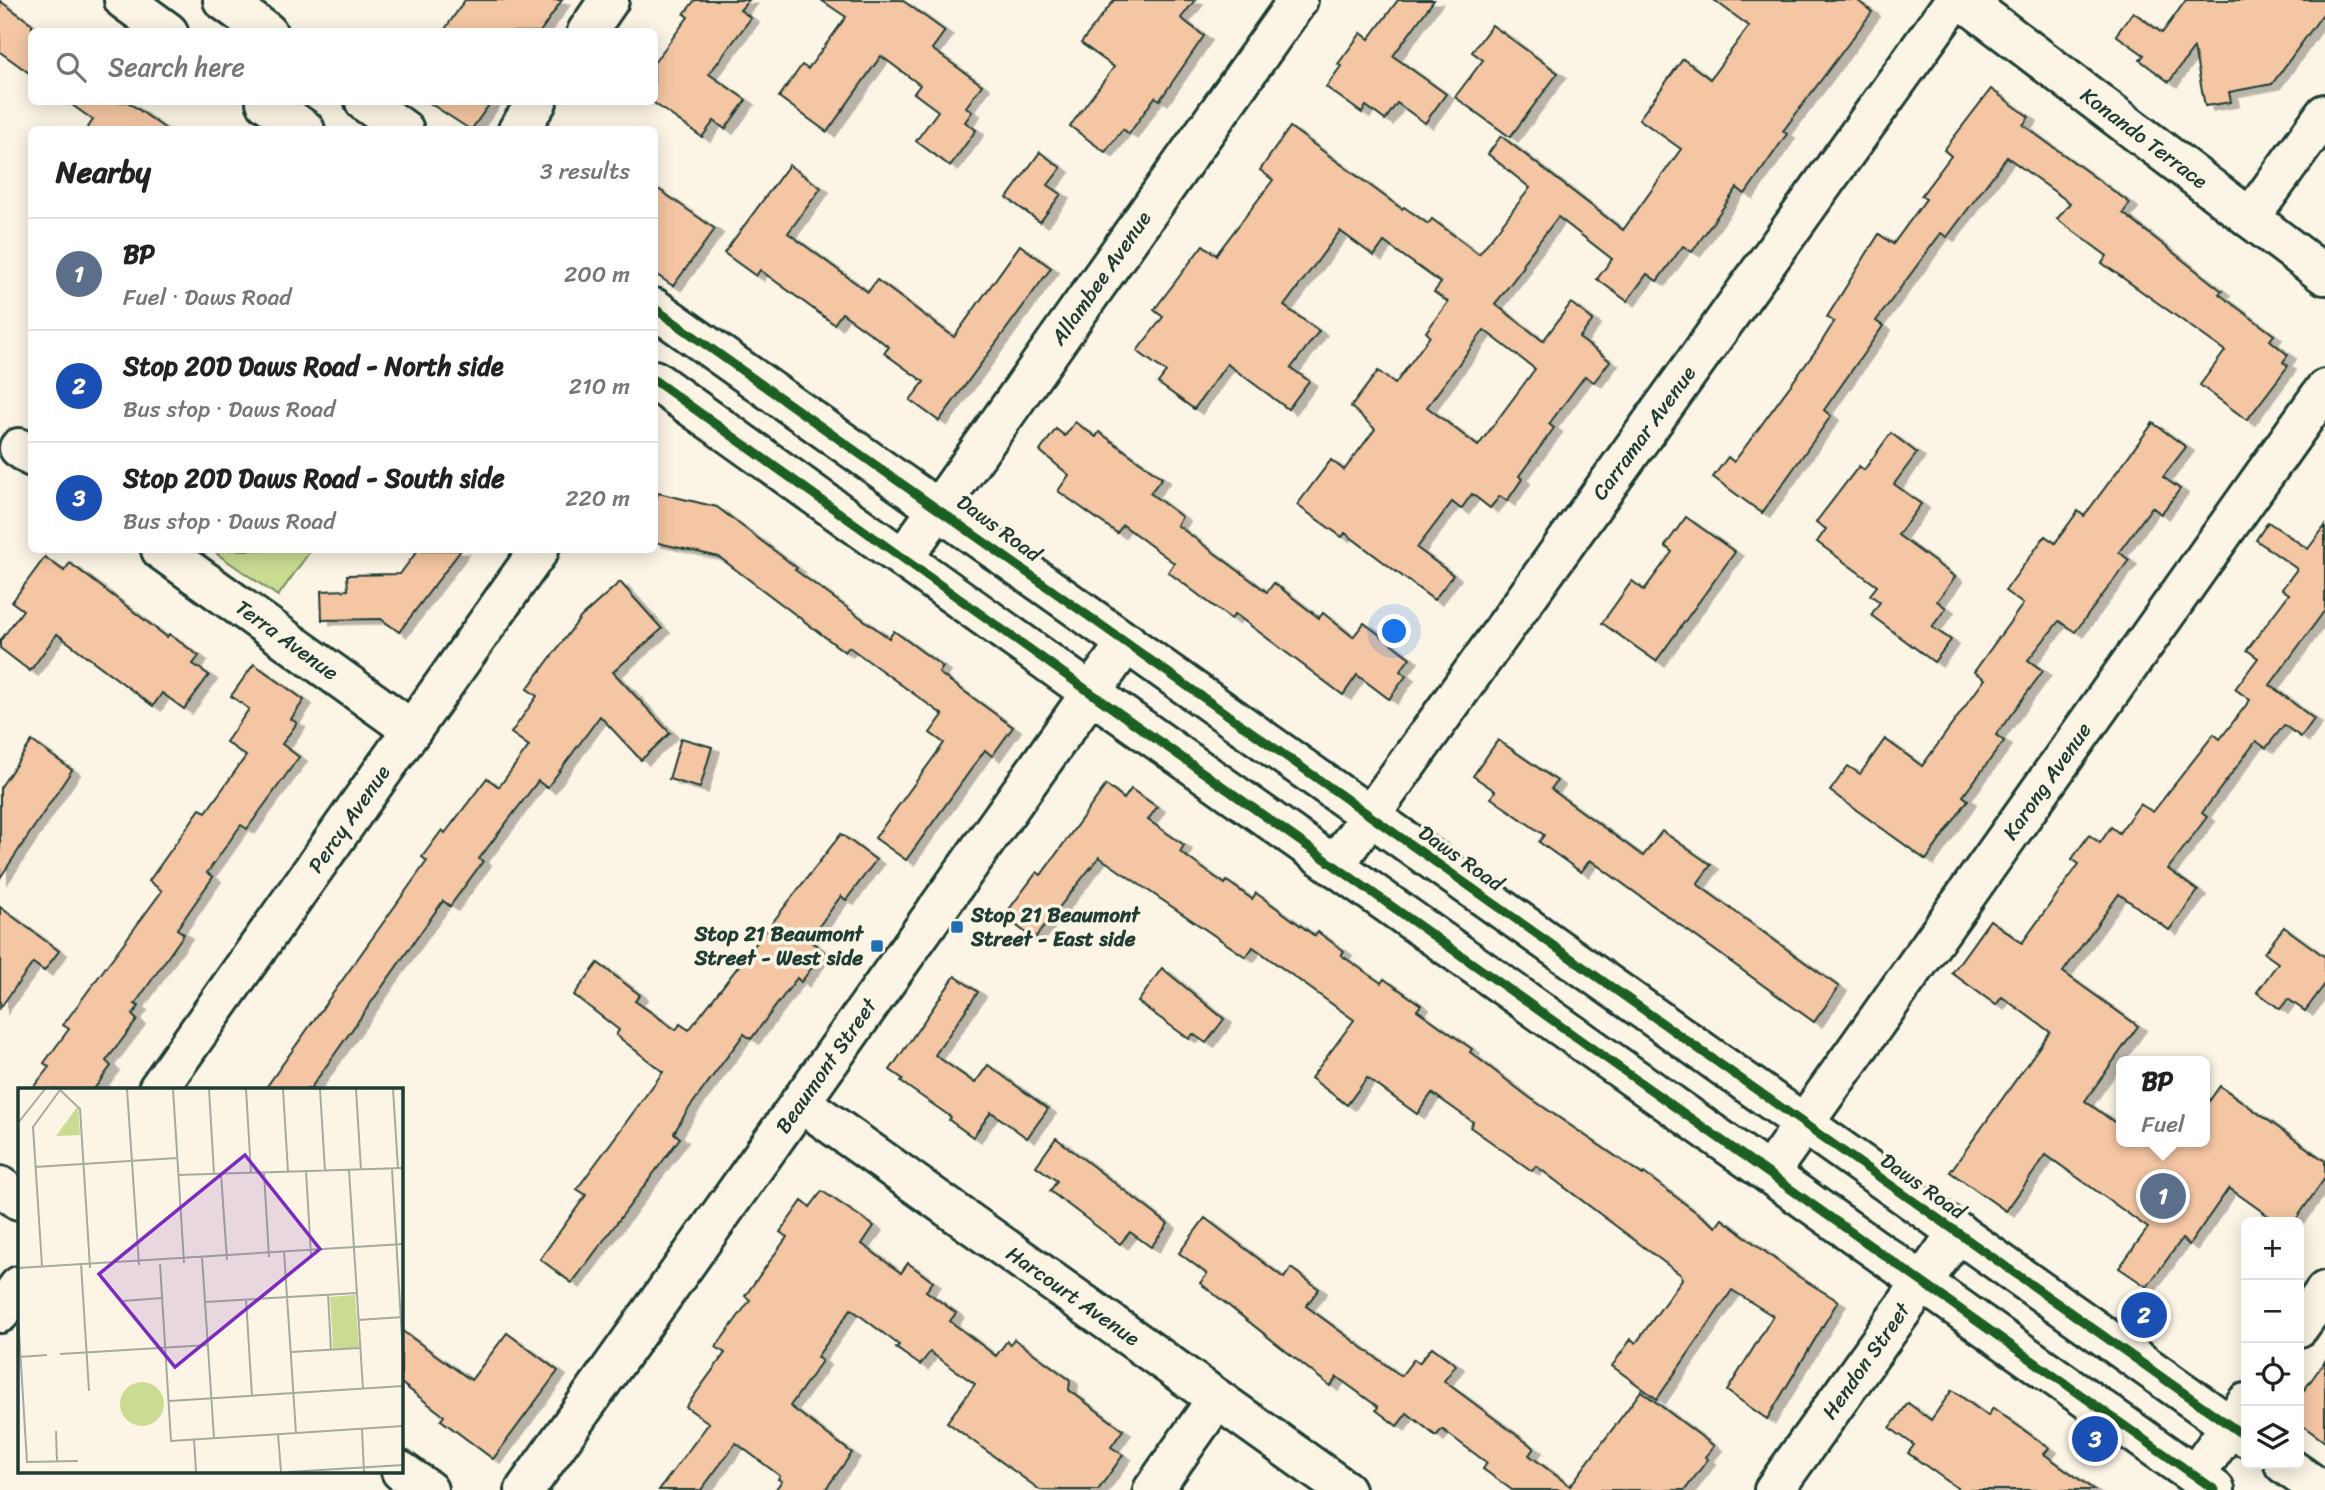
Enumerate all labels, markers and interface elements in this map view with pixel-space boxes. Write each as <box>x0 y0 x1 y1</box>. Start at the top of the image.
search box <box>28 28 658 105</box>
text: Search here <box>108 44 245 90</box>
icon: search <box>52 48 90 86</box>
street label: Konando Terrace <box>2072 77 2216 199</box>
text: Nearby <box>56 145 151 199</box>
text: 3 results <box>540 151 630 192</box>
street label: Allambee Avenue <box>1040 203 1162 354</box>
text: BP <box>123 231 155 277</box>
text: 1 <box>74 254 84 295</box>
text: 200 m <box>564 254 630 295</box>
text: Fuel · Daws Road <box>123 277 291 318</box>
text: Stop 20D Daws Road - North side <box>123 343 503 389</box>
street label: Carramar Avenue <box>1582 357 1706 509</box>
text: 2 <box>72 366 86 407</box>
text: 210 m <box>569 366 630 407</box>
text: Bus stop · Daws Road <box>123 389 335 430</box>
text: Stop 20D Daws Road - South side <box>123 455 505 501</box>
text: 3 <box>73 478 85 519</box>
text: 220 m <box>565 478 630 519</box>
street label: Daws Road <box>948 484 1051 573</box>
text: Bus stop · Daws Road <box>123 501 335 542</box>
street label: Terra Avenue <box>227 589 347 691</box>
your location <box>1377 614 1411 648</box>
street label: Karong Avenue <box>1992 714 2102 848</box>
street label: Percy Avenue <box>297 757 401 881</box>
street label: Daws Road <box>1410 814 1514 903</box>
place label: Stop 21 Beaumont Street - East side <box>970 896 1141 958</box>
place label: Stop 21 Beaumont Street - West side <box>693 915 865 977</box>
marker: Stop 21 Beaumont Street - East side <box>949 919 965 935</box>
marker: Stop 21 Beaumont Street - West side <box>869 938 885 954</box>
street label: Beaumont Street <box>765 989 888 1142</box>
popup <box>2116 1056 2210 1147</box>
text: BP <box>2141 1058 2173 1104</box>
inset map <box>18 1088 402 1472</box>
text: Fuel <box>2141 1104 2185 1145</box>
street label: Daws Road <box>1872 1142 1976 1231</box>
pin: 1 <box>2140 1170 2186 1222</box>
map controls <box>2241 1217 2304 1469</box>
button: + <box>2241 1217 2304 1280</box>
street label: Harcourt Avenue <box>998 1235 1148 1357</box>
button: − <box>2241 1280 2304 1343</box>
pin: 2 <box>2121 1289 2167 1341</box>
street label: Hendon Street <box>1811 1293 1921 1428</box>
button: locate <box>2241 1343 2304 1406</box>
button: layers <box>2241 1406 2304 1469</box>
pin: 3 <box>2072 1413 2118 1465</box>

